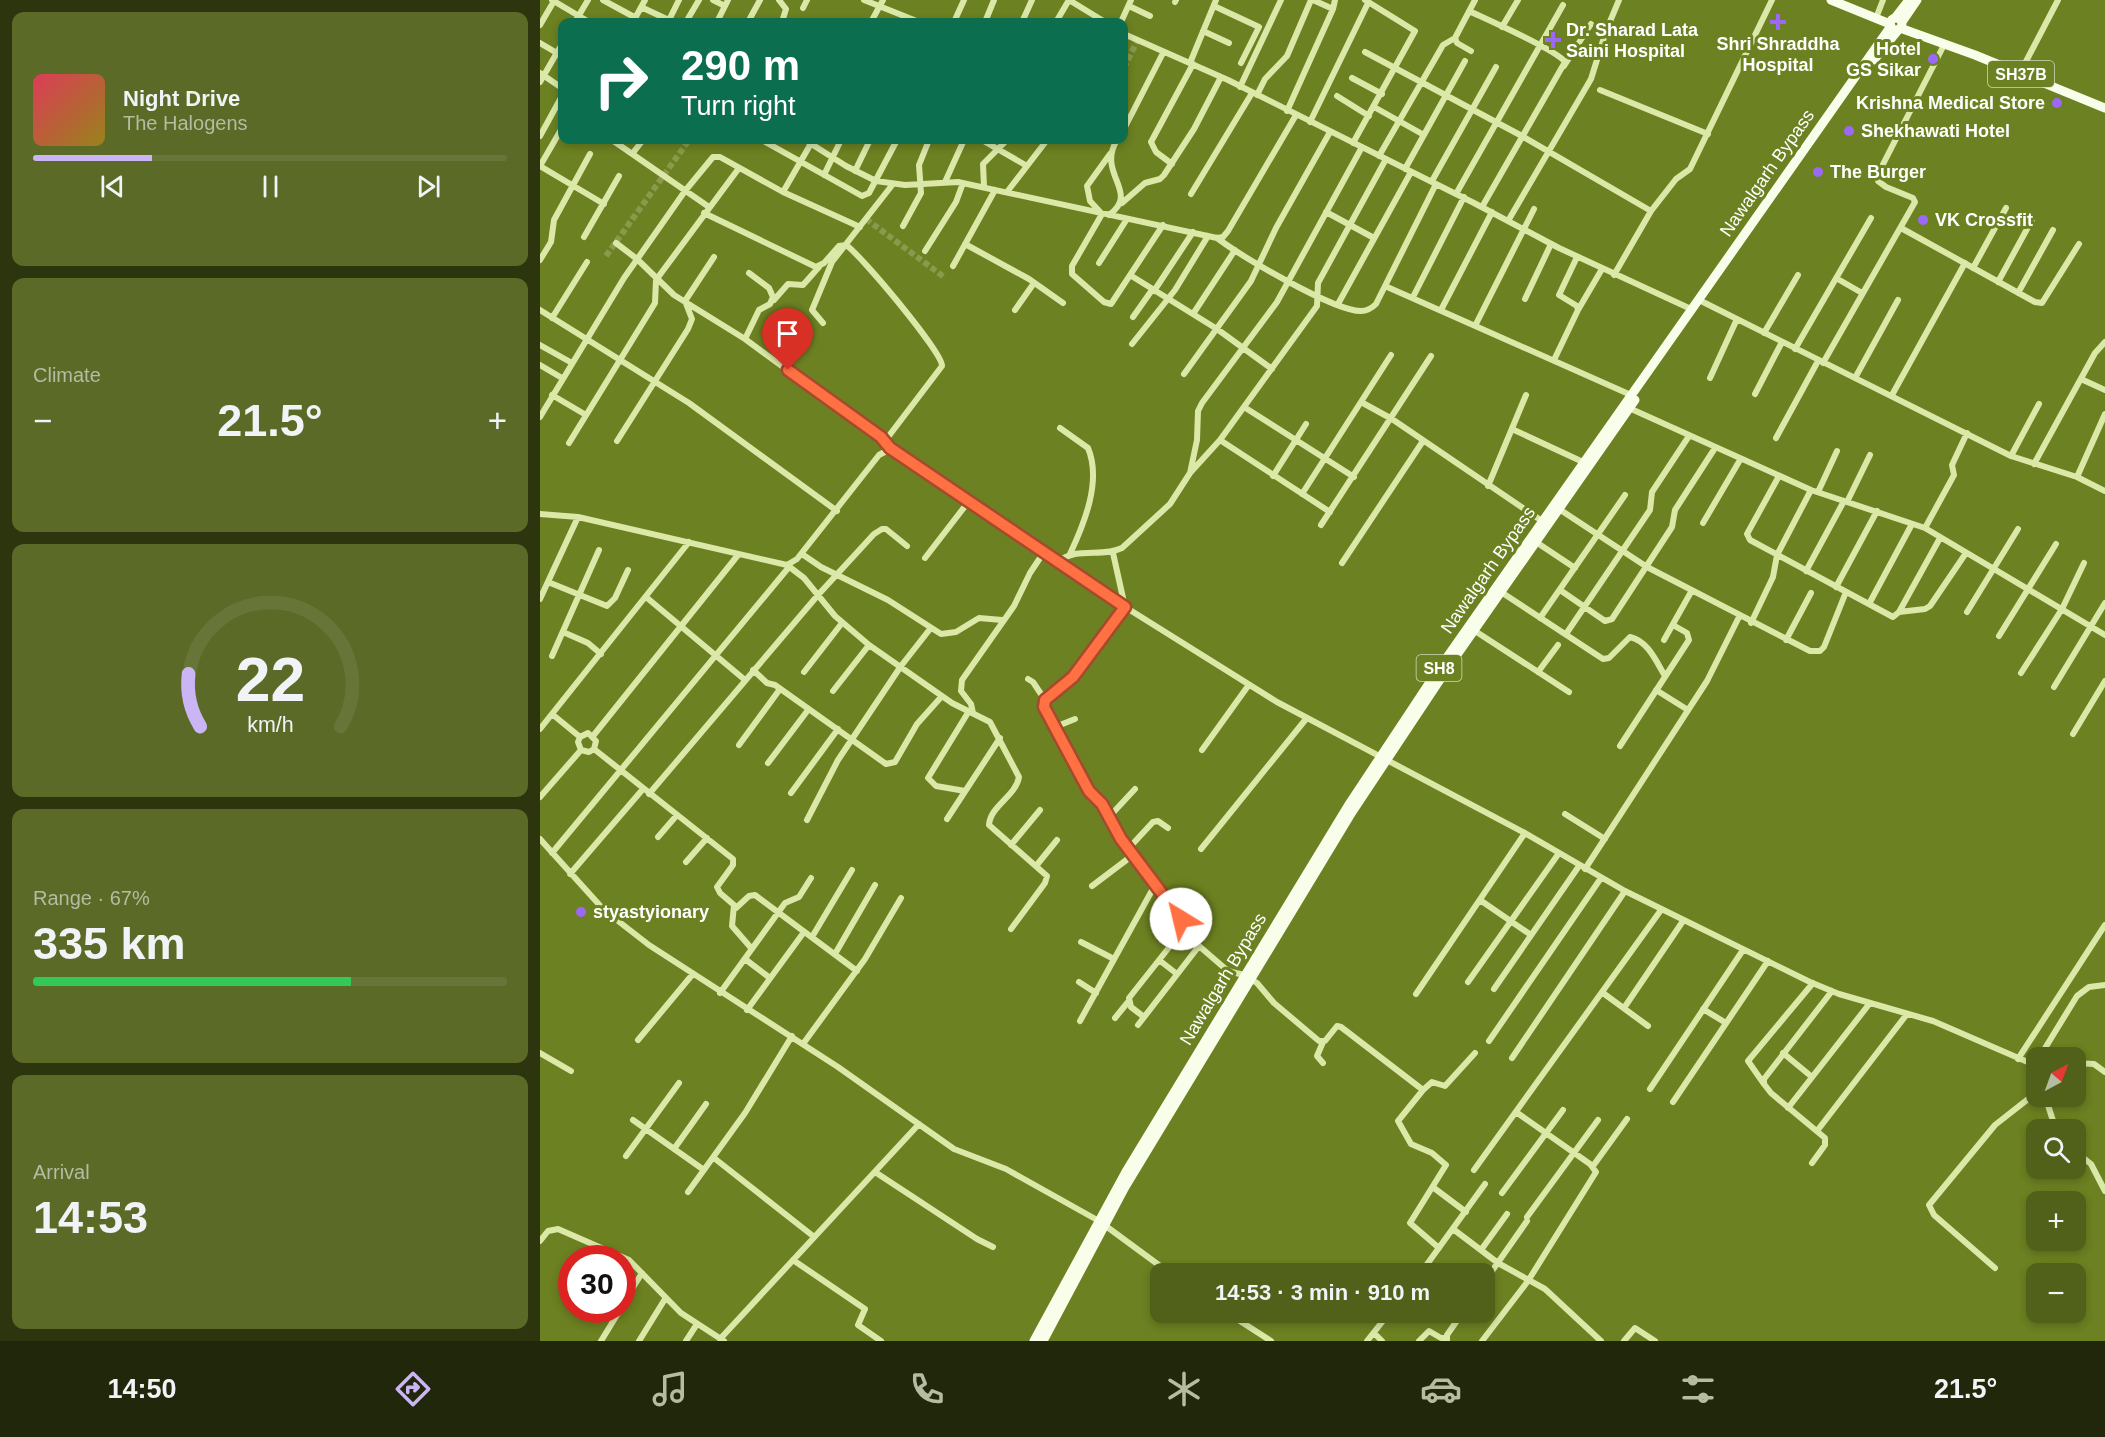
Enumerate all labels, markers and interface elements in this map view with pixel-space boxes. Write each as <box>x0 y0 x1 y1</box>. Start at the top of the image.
marker: Shri Shraddha Hospital <box>1769 13 1787 31</box>
place label: Dr. Sharad Lata Saini Hospital <box>1566 20 1699 61</box>
marker: Dr. Sharad Lata Saini Hospital <box>1544 31 1562 49</box>
place label: Shri Shraddha Hospital <box>1716 34 1840 75</box>
place label: Hotel GS Sikar <box>1846 39 1921 80</box>
icon: right <box>582 42 660 120</box>
text: 290 m <box>681 42 800 89</box>
marker: Hotel GS Sikar <box>1926 52 1940 66</box>
road number: SH37B <box>1988 61 2054 87</box>
text: Night Drive <box>123 86 240 111</box>
text: Turn right <box>681 91 796 121</box>
place label: Krishna Medical Store <box>1856 93 2045 113</box>
marker: Krishna Medical Store <box>2050 96 2064 110</box>
street label: Nawalgarh Bypass <box>1716 106 1818 240</box>
text: The Halogens <box>123 112 248 134</box>
place label: Shekhawati Hotel <box>1861 121 2010 141</box>
marker: Shekhawati Hotel <box>1842 124 1856 138</box>
place label: The Burger <box>1830 162 1926 182</box>
marker: The Burger <box>1811 165 1825 179</box>
icon: previous <box>96 170 129 203</box>
icon: pause <box>254 170 287 203</box>
icon: next <box>412 170 445 203</box>
place label: VK Crossfit <box>1935 210 2033 230</box>
marker: VK Crossfit <box>1916 213 1930 227</box>
pin <box>762 308 813 370</box>
icon: arrive <box>771 317 804 350</box>
text: Climate <box>33 364 101 386</box>
text: 21.5° <box>217 395 323 446</box>
text: − <box>33 402 52 439</box>
text: + <box>488 402 507 439</box>
street label: Nawalgarh Bypass <box>1437 503 1539 637</box>
text: 22 <box>235 646 305 715</box>
road number: SH8 <box>1416 655 1462 681</box>
text: km/h <box>247 714 293 738</box>
text: Range · 67% <box>33 887 150 909</box>
position arrow <box>1149 887 1213 951</box>
place label: styastyionary <box>593 902 709 922</box>
marker: styastyionary <box>574 905 588 919</box>
street label: Nawalgarh Bypass <box>1176 910 1270 1048</box>
text: 335 km <box>33 918 186 969</box>
north arrow <box>2026 1047 2086 1107</box>
map controls <box>2026 1047 2086 1323</box>
button: search <box>2026 1119 2086 1179</box>
text: Arrival <box>33 1161 90 1183</box>
button: + <box>2026 1191 2086 1251</box>
text: 14:53 <box>33 1192 148 1243</box>
speed limit sign: 30 <box>558 1245 636 1323</box>
button: − <box>2026 1263 2086 1323</box>
text: 14:53 · 3 min · 910 m <box>1215 1280 1430 1305</box>
icon: directions <box>392 1368 434 1410</box>
icon: music <box>649 1368 691 1410</box>
icon: phone <box>906 1368 948 1410</box>
icon: climate <box>1163 1368 1205 1410</box>
icon: car <box>1420 1368 1462 1410</box>
icon: filters <box>1677 1368 1719 1410</box>
text: 14:50 <box>108 1374 177 1404</box>
text: 21.5° <box>1934 1374 1997 1404</box>

